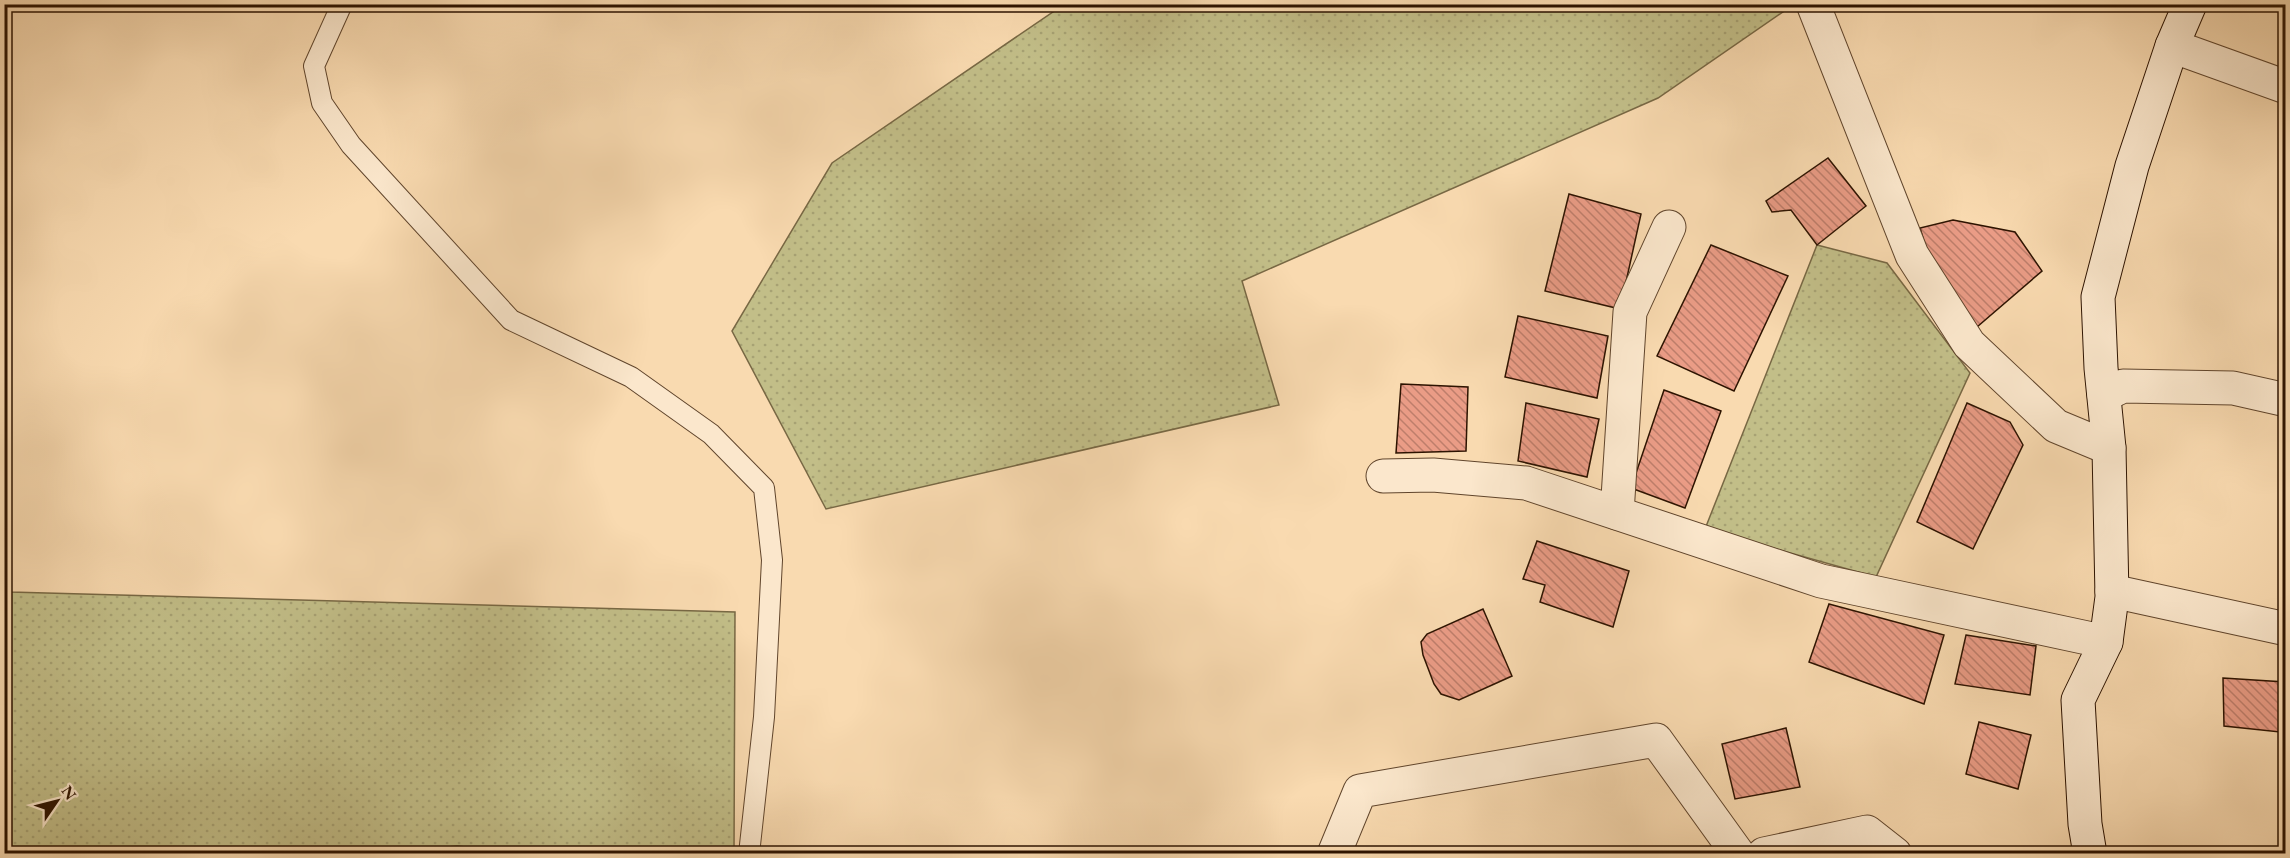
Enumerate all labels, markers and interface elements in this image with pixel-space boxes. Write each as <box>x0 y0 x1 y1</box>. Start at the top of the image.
north arrow <box>27 771 87 831</box>
text: N <box>57 781 81 804</box>

